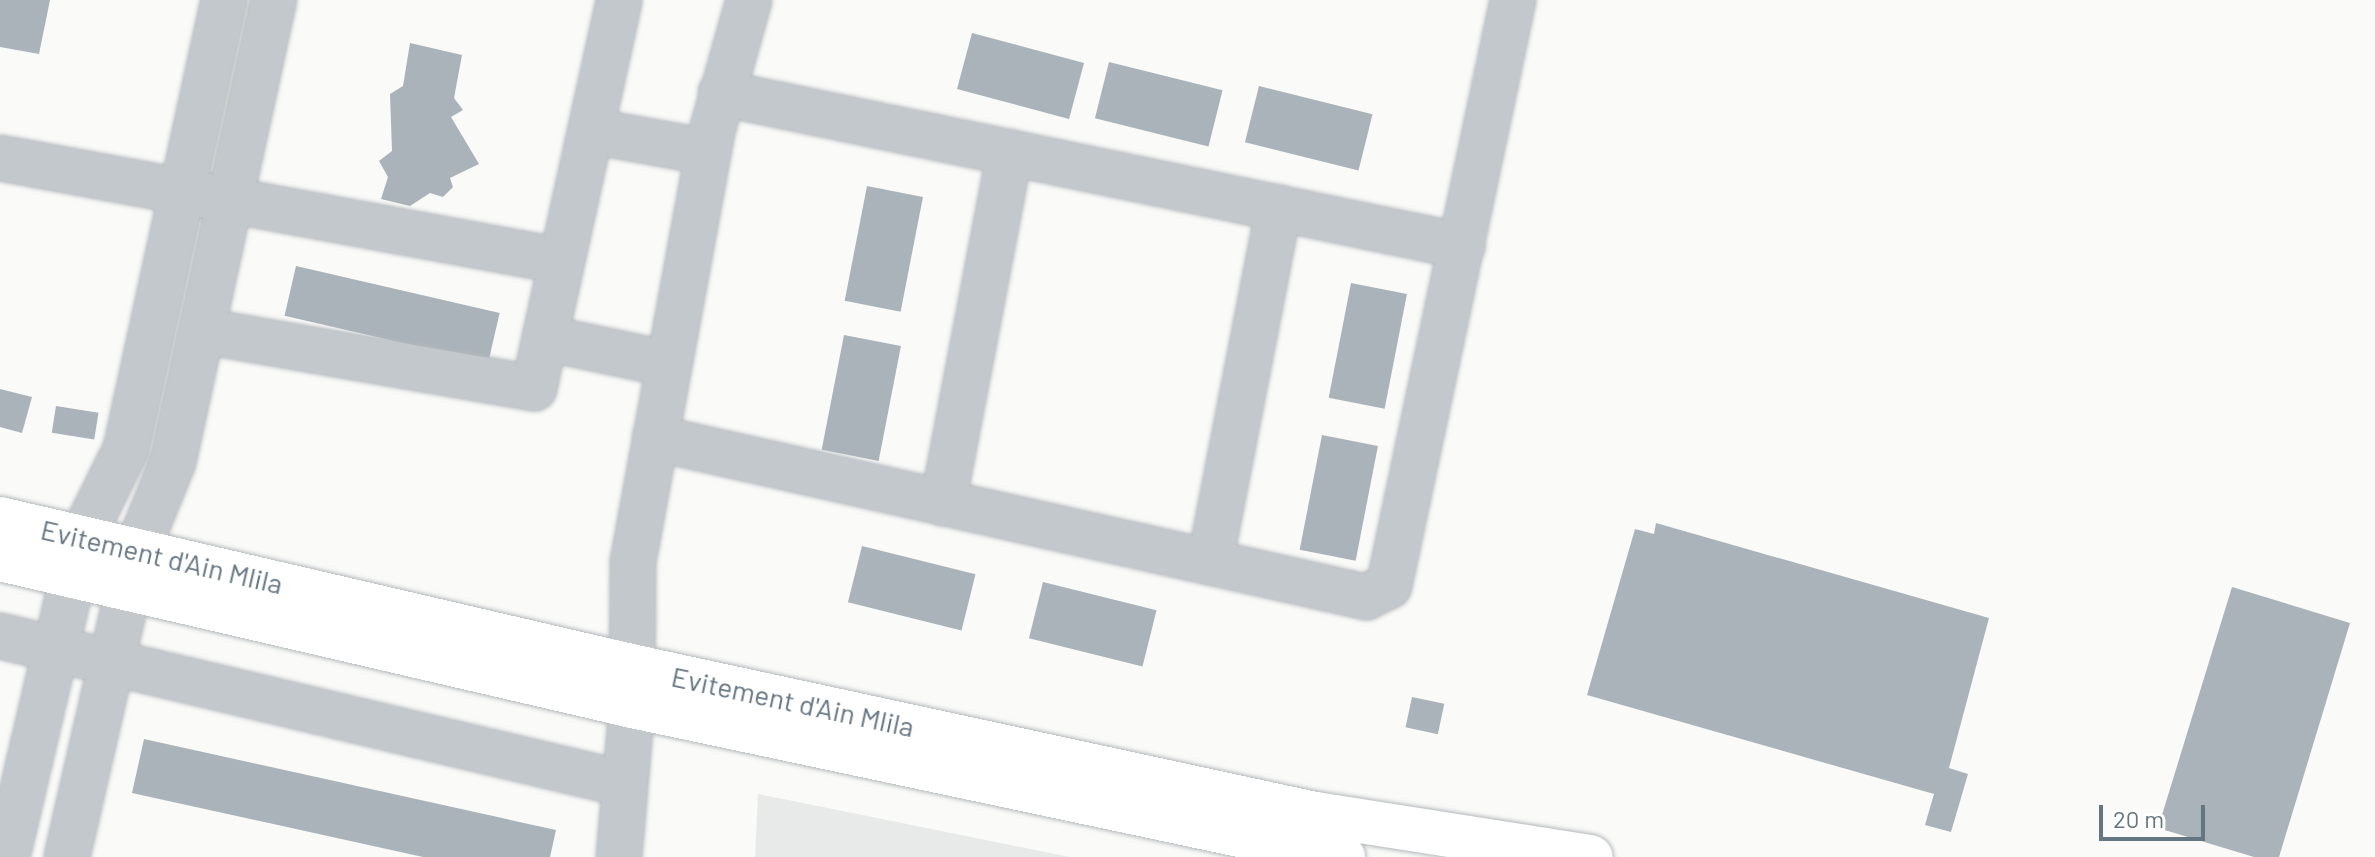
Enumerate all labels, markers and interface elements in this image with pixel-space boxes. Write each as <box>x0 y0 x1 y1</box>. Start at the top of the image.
street label: Evitement d'Ain Mlila <box>38 512 286 600</box>
street label: Evitement d'Ain Mlila <box>669 659 917 743</box>
scale bar <box>2103 789 2209 839</box>
text: 20 m <box>2113 804 2164 833</box>

